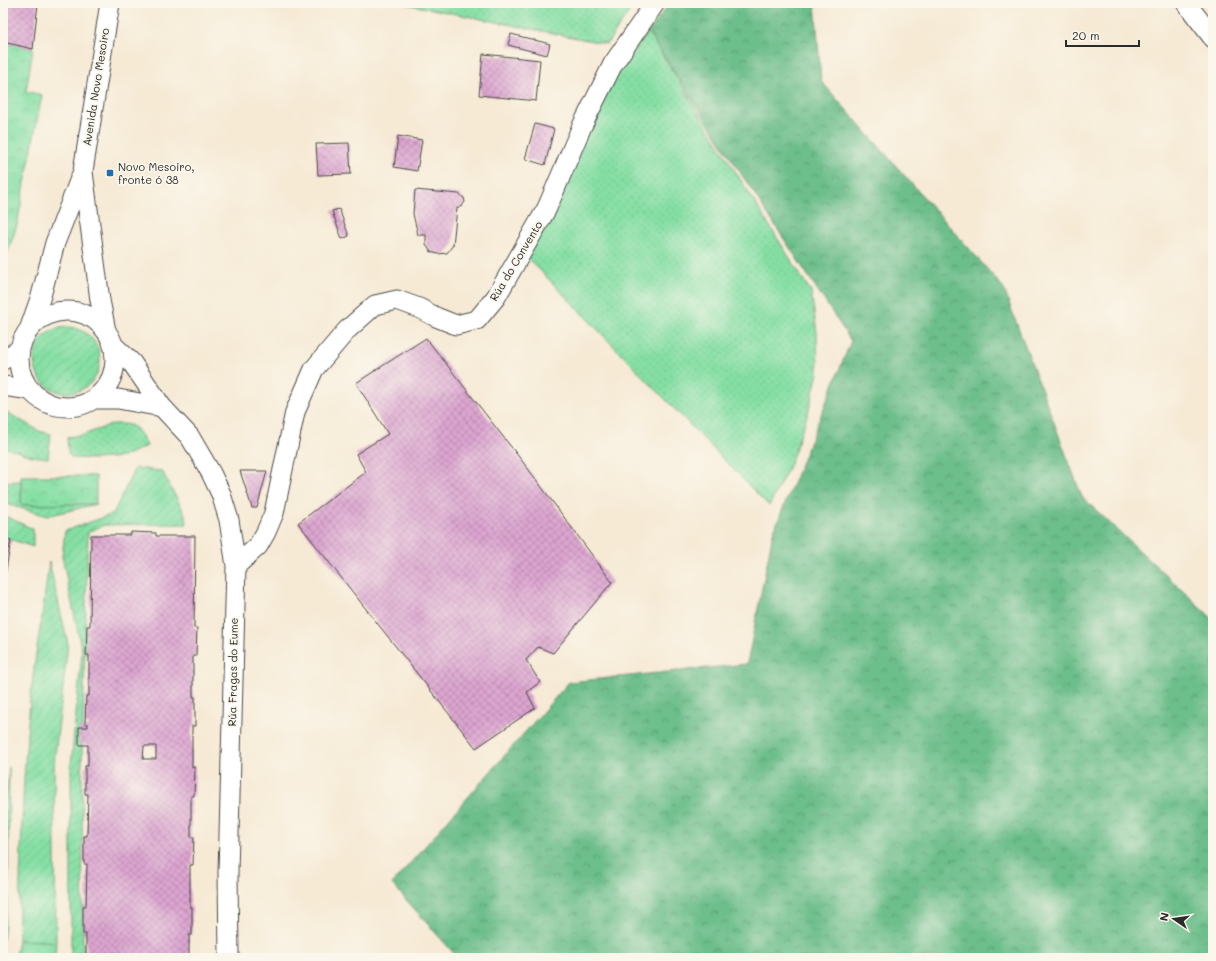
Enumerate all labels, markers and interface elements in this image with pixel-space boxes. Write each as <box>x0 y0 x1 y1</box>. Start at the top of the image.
scale bar <box>1066 22 1139 48</box>
street label: Avenida Novo Mesoiro <box>79 26 112 147</box>
text: 20 m <box>1072 27 1100 43</box>
place label: Novo Mesoiro, fronte ó 38 <box>118 159 195 187</box>
marker: Novo Mesoiro, fronte ó 38 <box>105 168 115 178</box>
street label: Rúa do Convento <box>486 217 546 304</box>
street label: Rúa Fragas do Eume <box>224 617 241 727</box>
north arrow <box>1154 899 1194 939</box>
text: N <box>1156 911 1172 922</box>

